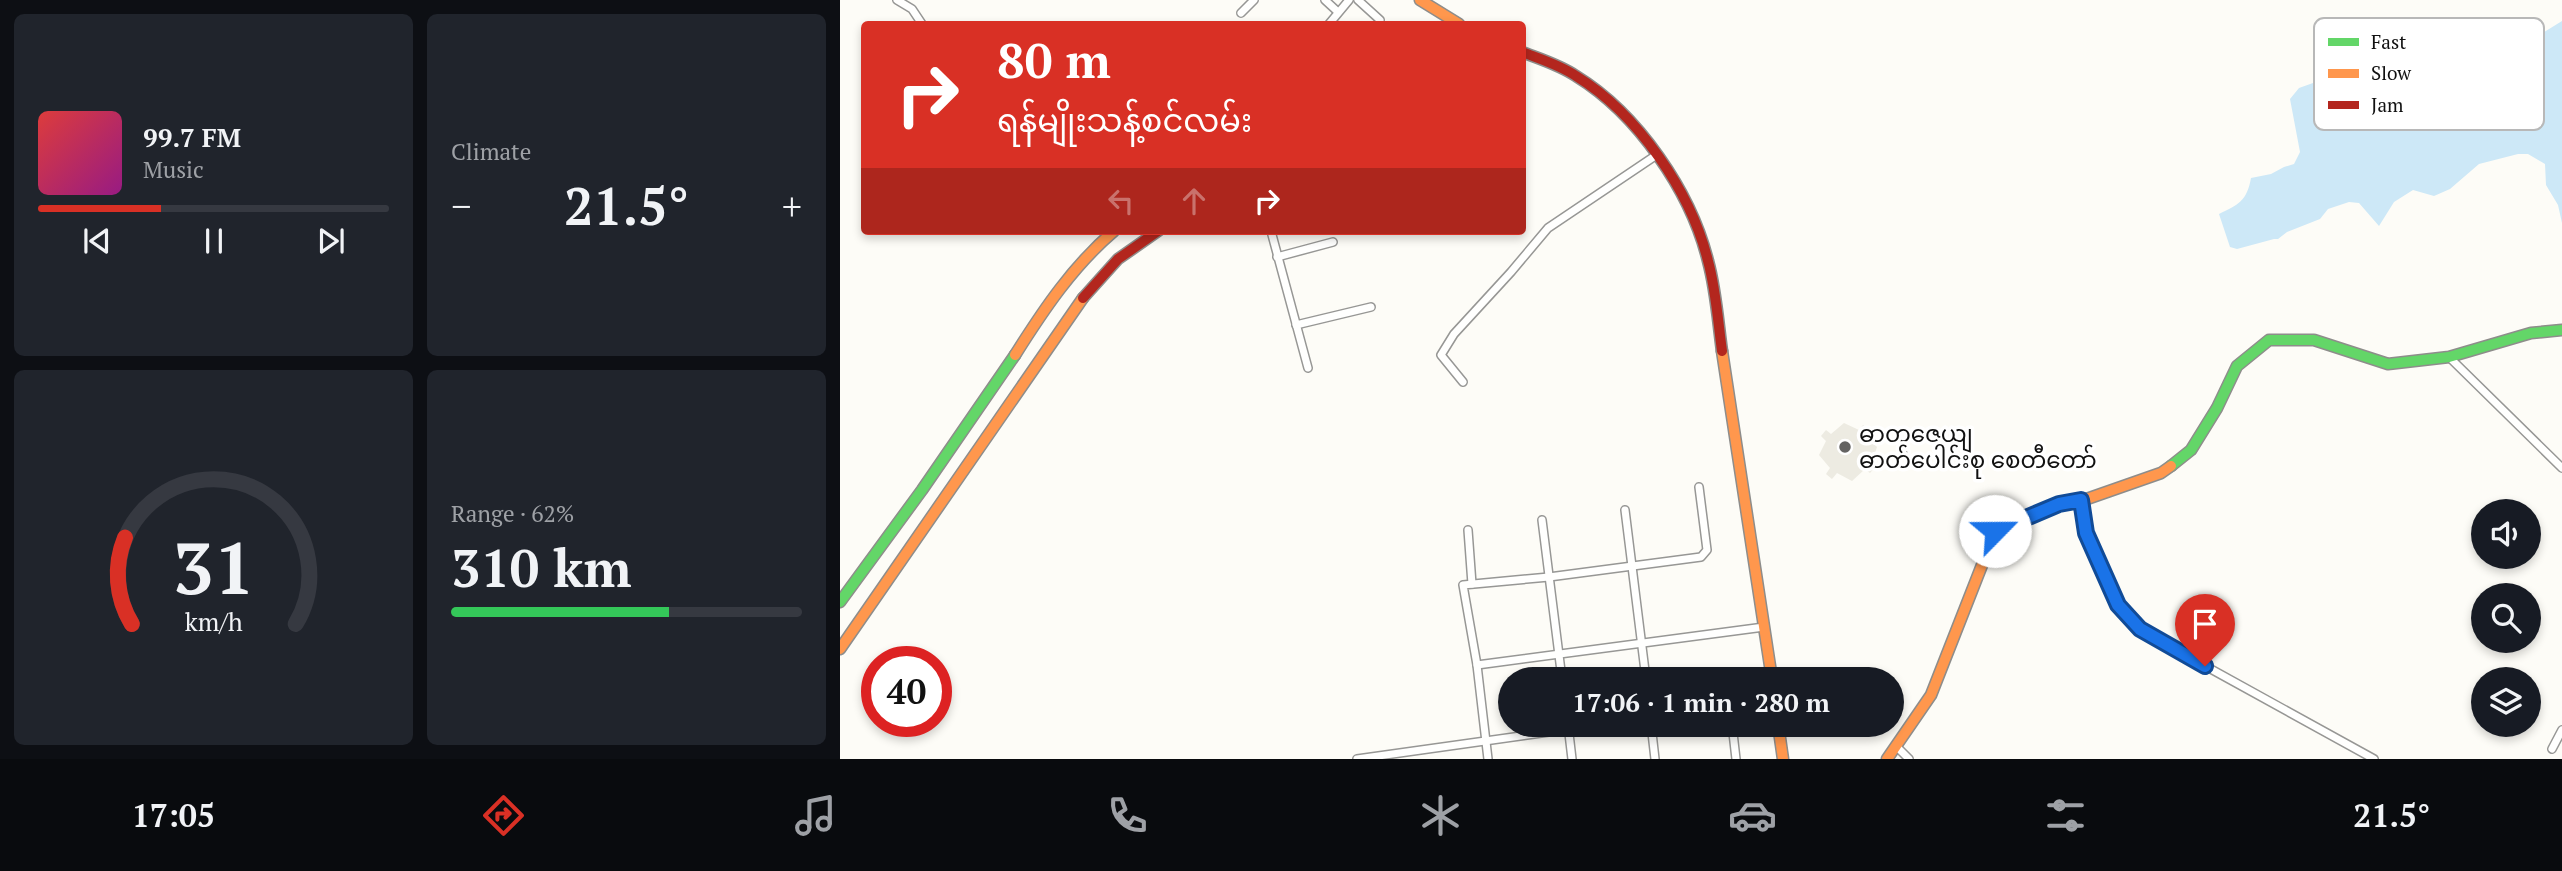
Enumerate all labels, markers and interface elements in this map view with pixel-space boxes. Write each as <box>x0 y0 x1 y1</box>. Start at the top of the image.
legend <box>2314 18 2544 130</box>
text: 80 m <box>997 27 1111 92</box>
text: Fast <box>2371 29 2406 54</box>
icon: right <box>882 49 973 140</box>
text: Slow <box>2371 60 2412 85</box>
text: Jam <box>2371 92 2404 117</box>
text: ရန်မျိုးသန့်စင်လမ်း <box>997 99 1252 141</box>
text: 99.7 FM <box>143 120 241 154</box>
text: Climate <box>451 136 531 167</box>
text: Music <box>143 154 204 185</box>
text: 21.5° <box>564 171 689 240</box>
text: − <box>451 181 471 231</box>
text: + <box>782 181 802 231</box>
icon: left <box>1102 182 1140 220</box>
icon: ahead <box>1175 182 1213 220</box>
icon: right <box>1248 182 1286 220</box>
icon: previous <box>78 222 116 260</box>
icon: pause <box>195 222 233 260</box>
icon: next <box>312 222 350 260</box>
place label: ဓာတုဇေယျ ဓာတ်ပေါင်းစု စေတီတော် <box>1859 418 2097 479</box>
marker: ဓာတုဇေယျ ဓာတ်ပေါင်းစု စေတီတော် <box>1837 439 1853 455</box>
position arrow <box>1958 494 2032 568</box>
text: Range · 62% <box>451 498 574 529</box>
map controls <box>2471 499 2541 737</box>
button: sound <box>2471 499 2541 569</box>
text: 31 <box>172 518 255 615</box>
text: 310 km <box>451 533 632 602</box>
button: search <box>2471 583 2541 653</box>
pin <box>2175 594 2235 666</box>
text: km/h <box>185 604 243 637</box>
icon: arrive <box>2186 605 2224 643</box>
speed limit sign: 40 <box>861 646 952 737</box>
button: layers <box>2471 667 2541 737</box>
text: 17:06 · 1 min · 280 m <box>1572 685 1830 719</box>
icon: directions <box>479 791 528 840</box>
icon: music <box>791 791 840 840</box>
icon: phone <box>1103 791 1152 840</box>
icon: climate <box>1416 791 1465 840</box>
icon: car <box>1728 791 1777 840</box>
icon: filters <box>2041 791 2090 840</box>
text: 17:05 <box>132 794 215 836</box>
text: 21.5° <box>2353 794 2430 836</box>

